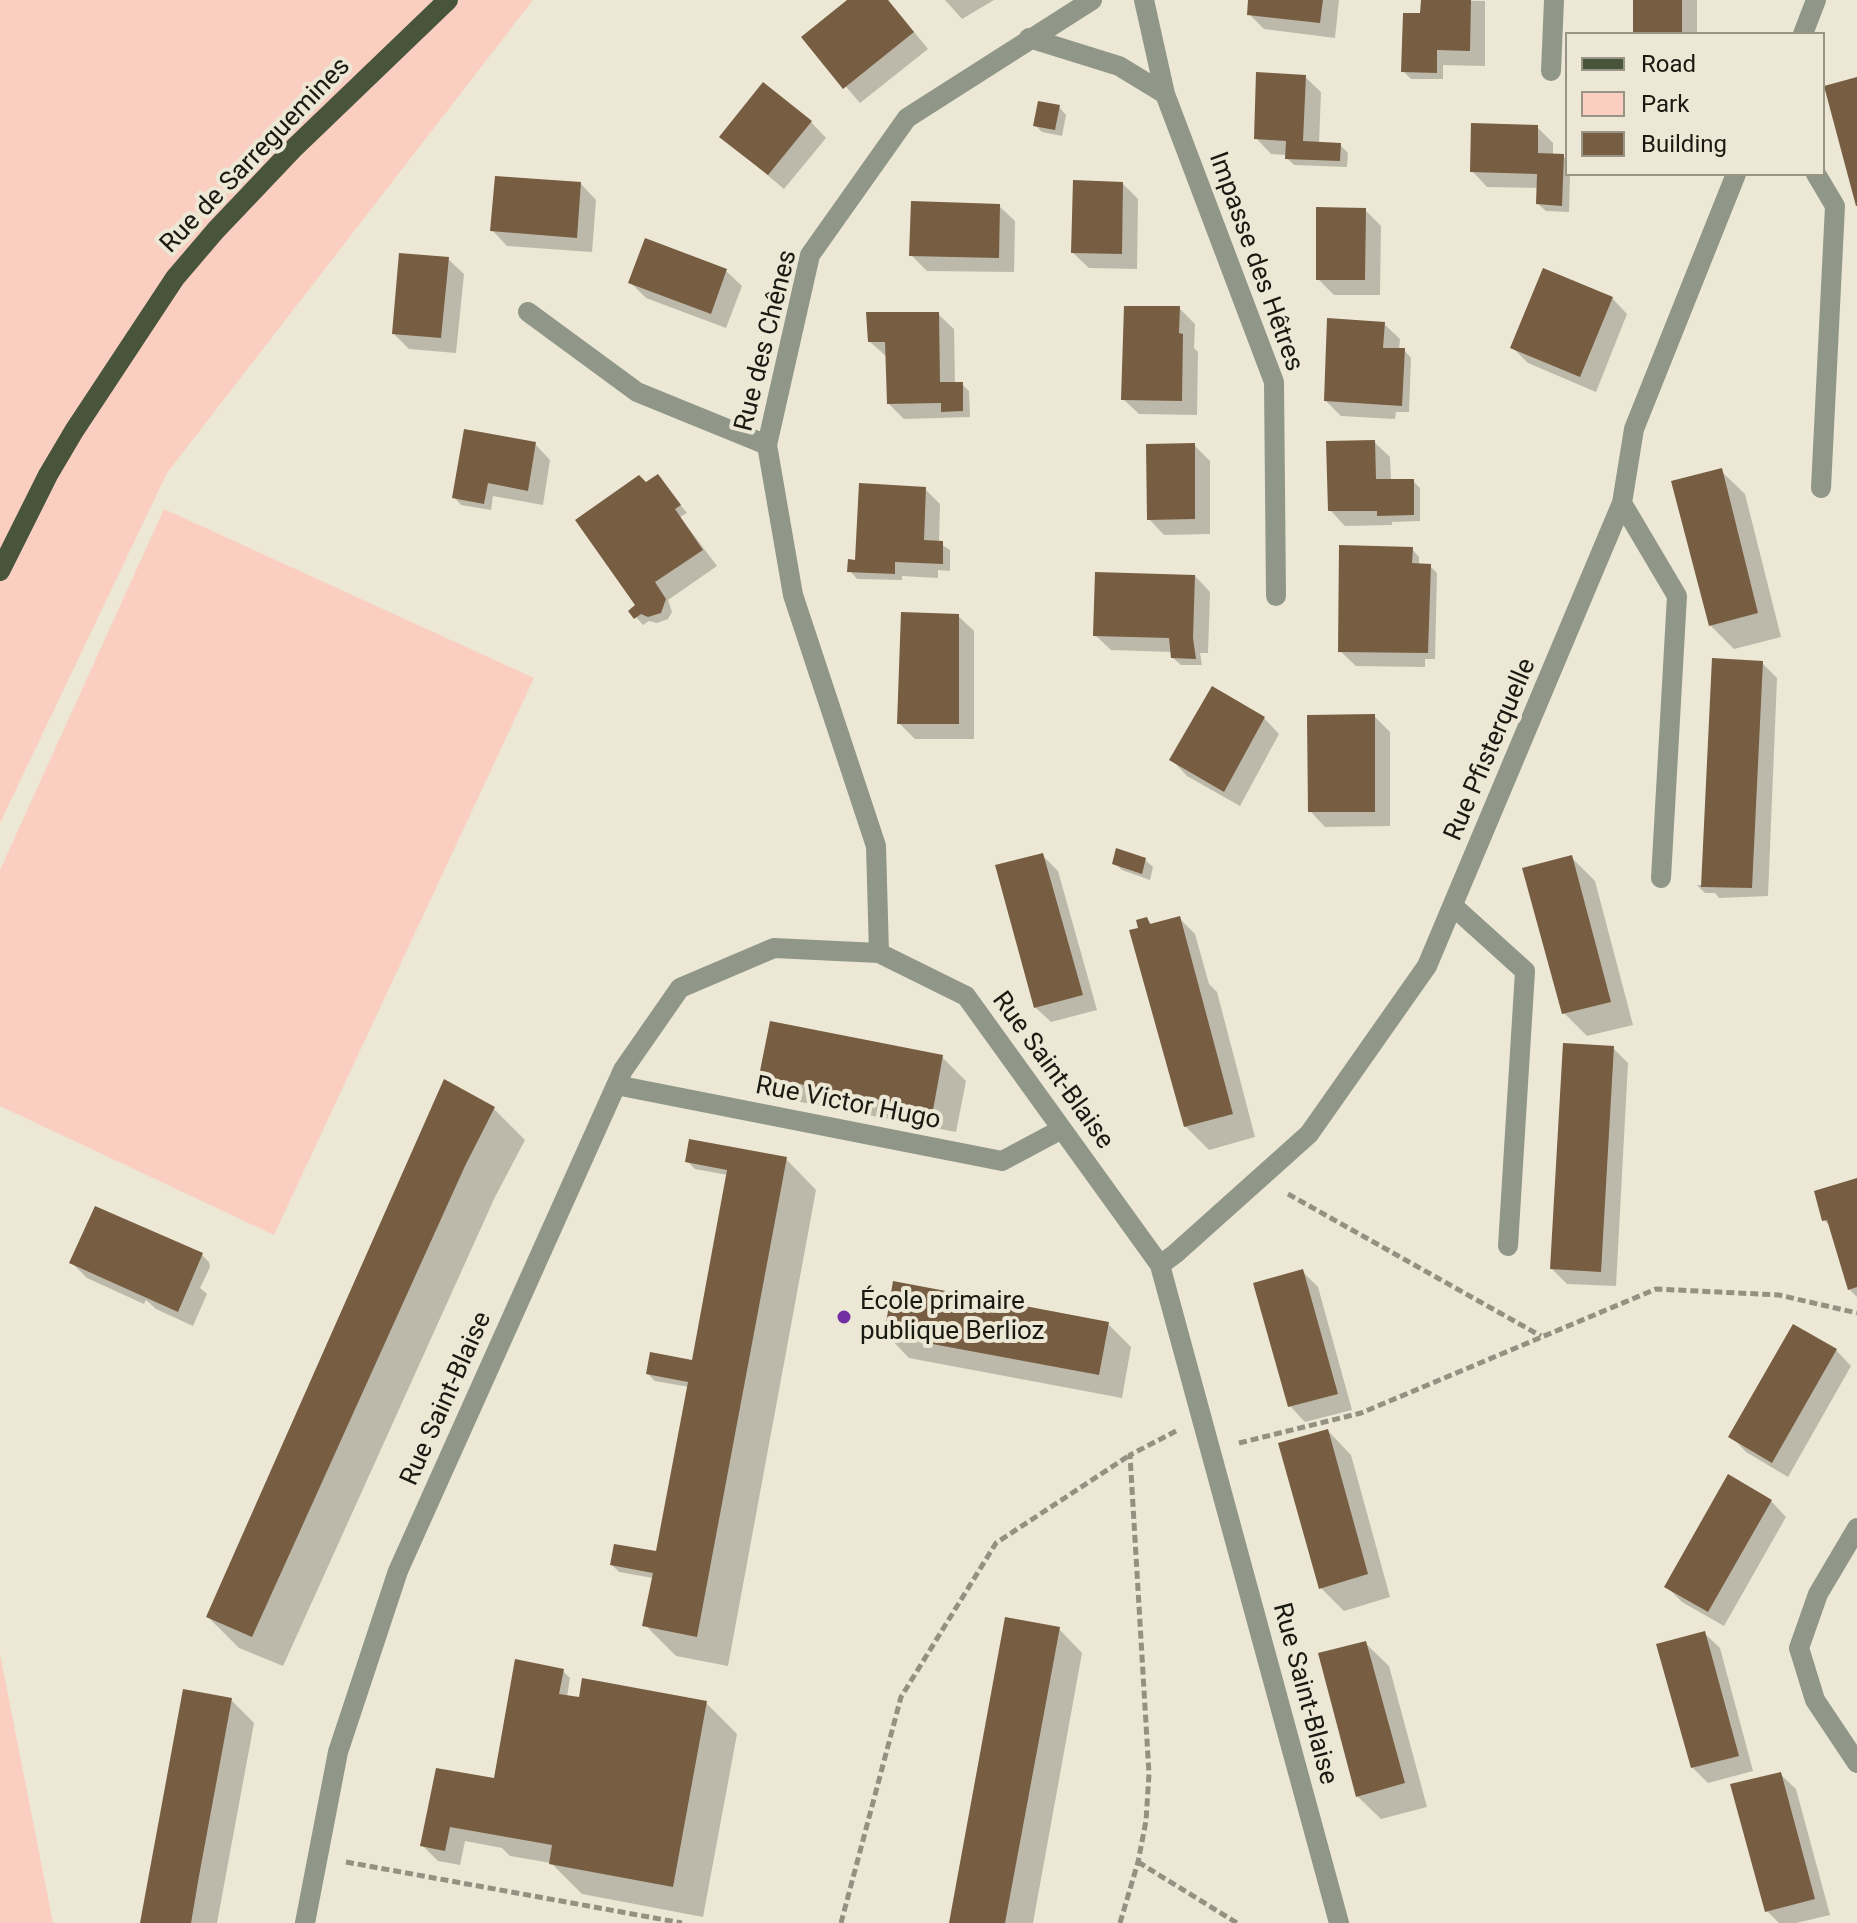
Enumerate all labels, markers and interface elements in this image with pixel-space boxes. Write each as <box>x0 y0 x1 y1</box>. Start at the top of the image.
legend <box>1565 32 1825 176</box>
text: Road <box>1641 50 1696 78</box>
street label: Rue de Sarreguemines <box>155 52 357 260</box>
text: Park <box>1641 90 1689 118</box>
text: Building <box>1641 130 1727 158</box>
street label: Impasse des Hêtres <box>1201 148 1309 376</box>
street label: Rue des Chênes <box>729 247 805 435</box>
street label: Rue Pfisterquelle <box>1439 654 1543 846</box>
street label: Rue Saint-Blaise <box>984 986 1120 1156</box>
street label: Rue Victor Hugo <box>753 1071 943 1137</box>
place label: École primaire publique Berlioz <box>860 1286 1044 1348</box>
street label: Rue Saint-Blaise <box>395 1307 499 1491</box>
marker: École primaire publique Berlioz <box>835 1308 853 1326</box>
street label: Rue Saint-Blaise <box>1265 1600 1343 1788</box>

